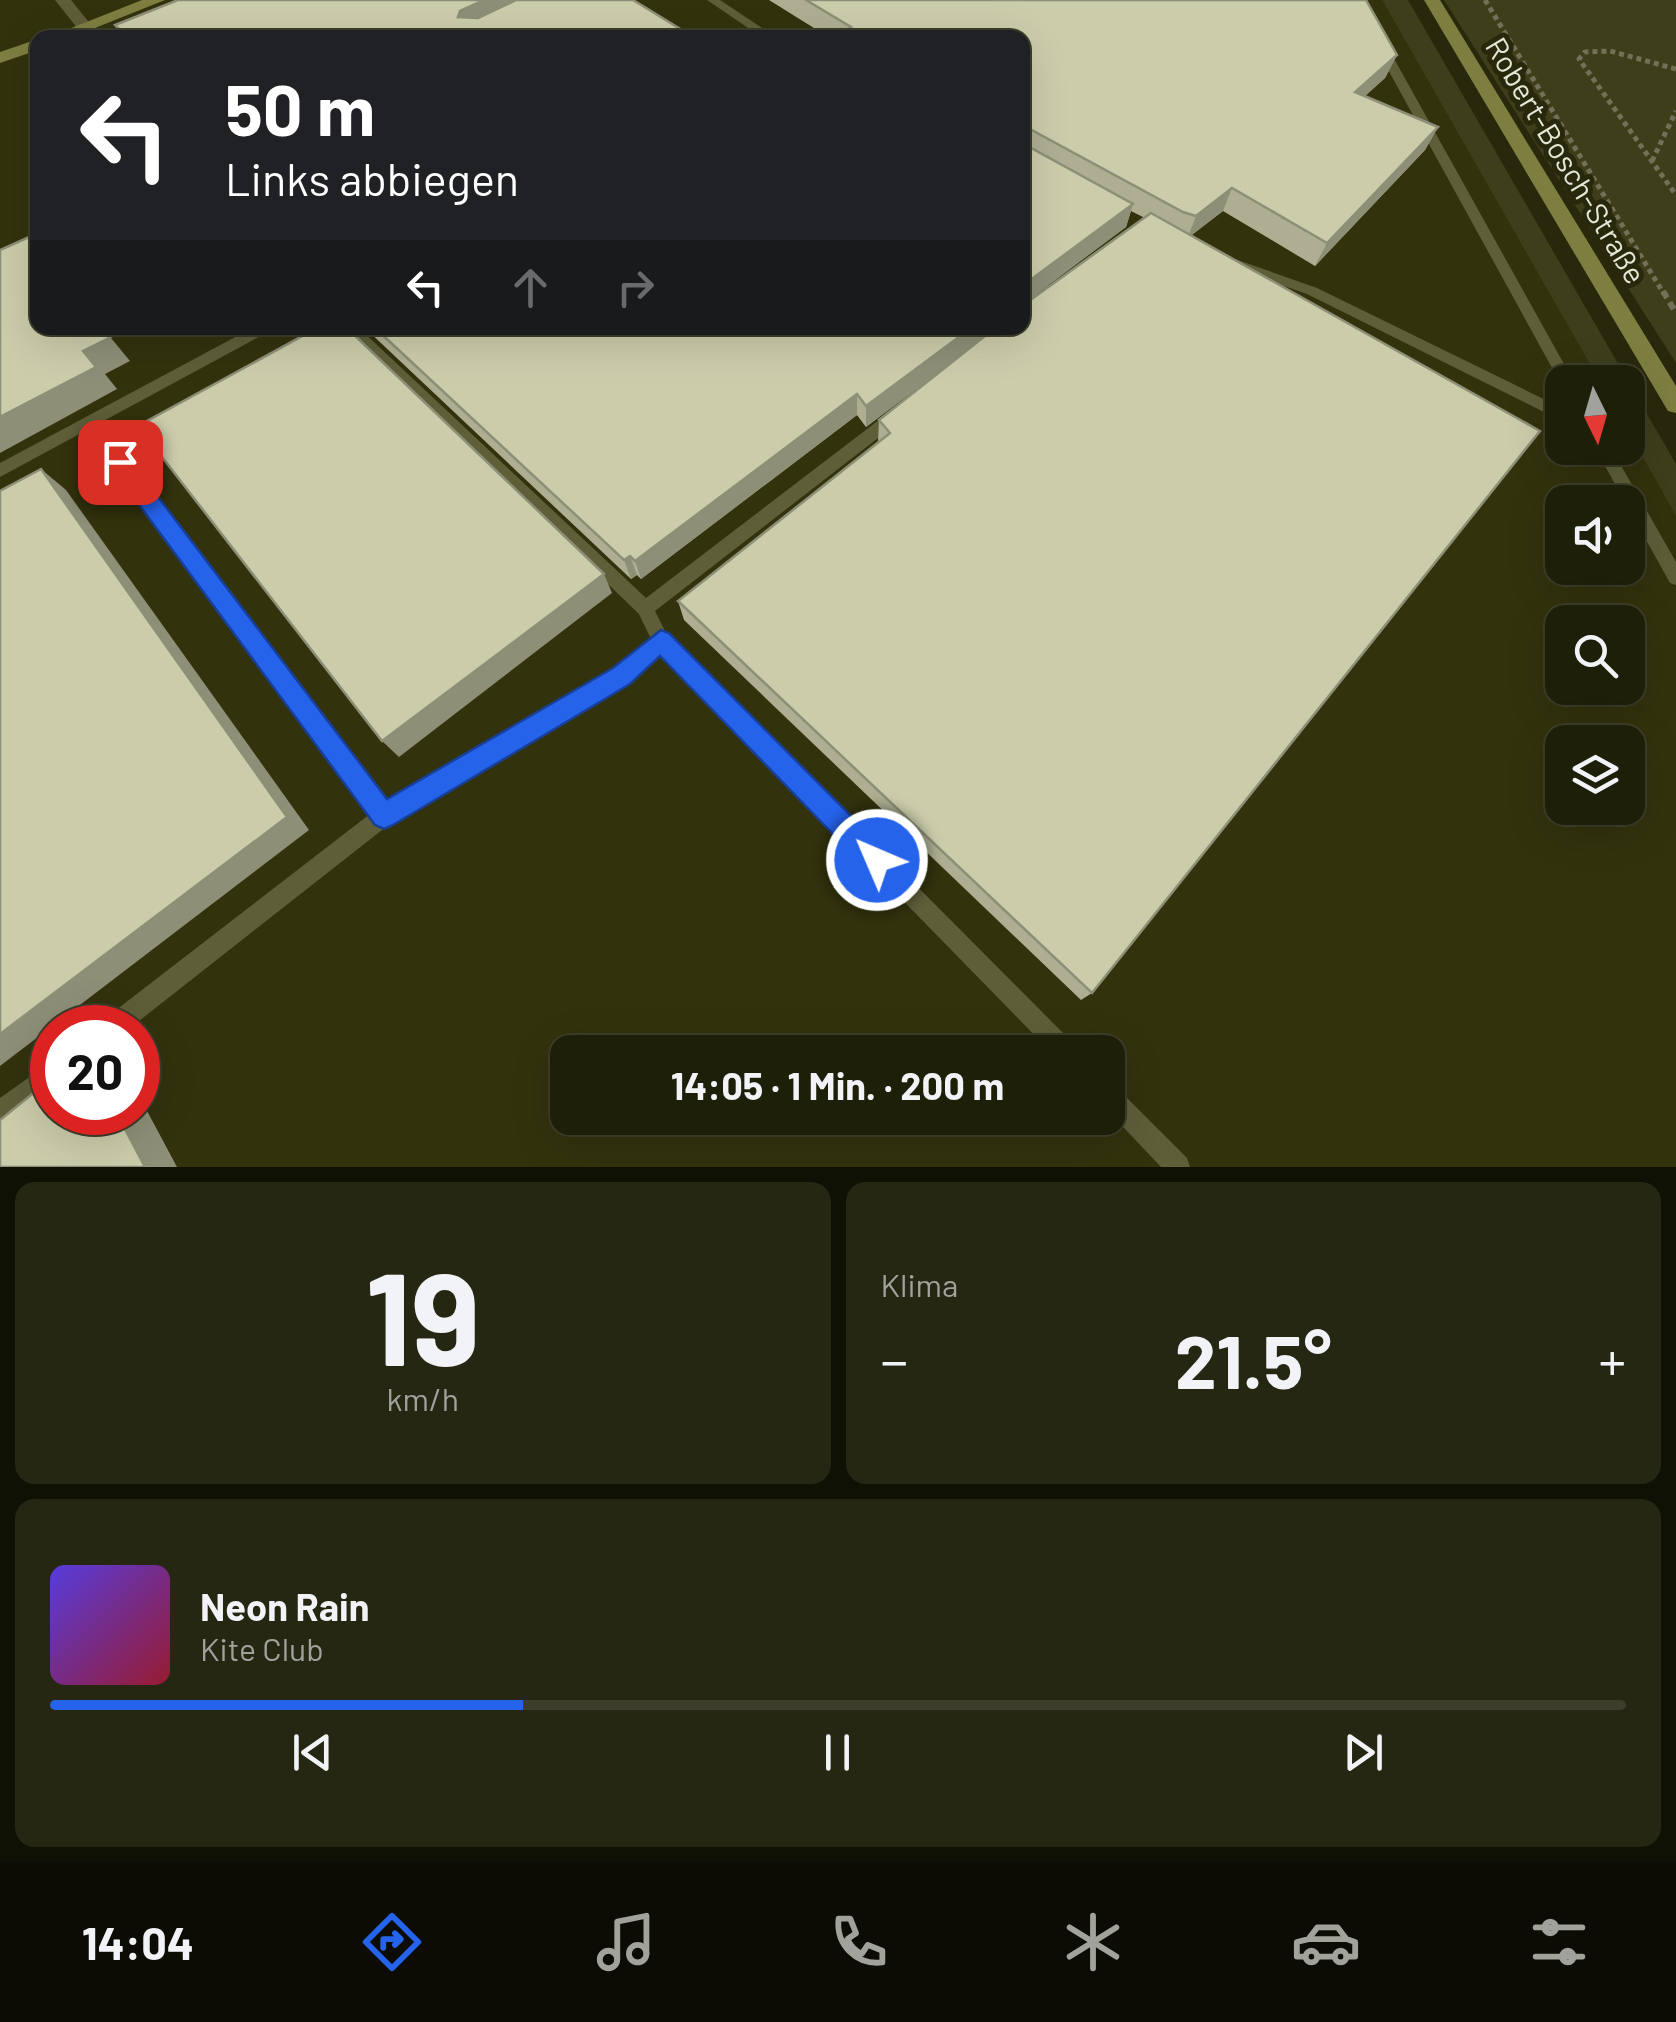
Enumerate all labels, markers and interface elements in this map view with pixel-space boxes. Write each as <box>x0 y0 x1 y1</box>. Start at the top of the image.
street label: Robert-Bosch-Straße <box>1479 30 1654 290</box>
text: 50 m <box>225 66 375 150</box>
icon: left <box>60 70 190 200</box>
text: Links abbiegen <box>225 151 519 205</box>
icon: left <box>398 260 453 315</box>
icon: ahead <box>503 260 558 315</box>
icon: right <box>608 260 663 315</box>
north arrow <box>1545 365 1645 465</box>
map controls <box>1545 365 1645 825</box>
pin <box>78 420 163 505</box>
icon: arrive <box>93 435 148 490</box>
button: sound <box>1545 485 1645 585</box>
button: search <box>1545 605 1645 705</box>
button: layers <box>1545 725 1645 825</box>
position arrow <box>825 808 929 912</box>
speed limit sign: 20 <box>30 1005 160 1135</box>
text: 14:05 · 1 Min. · 200 m <box>671 1062 1004 1108</box>
text: 19 <box>365 1236 480 1392</box>
text: Klima <box>881 1265 958 1303</box>
text: 21.5° <box>1175 1314 1332 1404</box>
text: − <box>881 1326 908 1392</box>
text: + <box>1598 1326 1626 1392</box>
text: km/h <box>387 1379 459 1417</box>
text: Neon Rain <box>200 1583 369 1629</box>
text: Kite Club <box>200 1629 324 1667</box>
icon: previous <box>285 1725 340 1780</box>
icon: pause <box>810 1725 865 1780</box>
icon: next <box>1336 1725 1391 1780</box>
icon: directions <box>357 1907 427 1977</box>
icon: music <box>591 1907 661 1977</box>
icon: phone <box>824 1907 894 1977</box>
icon: climate <box>1058 1907 1128 1977</box>
icon: car <box>1291 1907 1361 1977</box>
icon: filters <box>1524 1907 1594 1977</box>
text: 14:04 <box>82 1915 194 1969</box>

